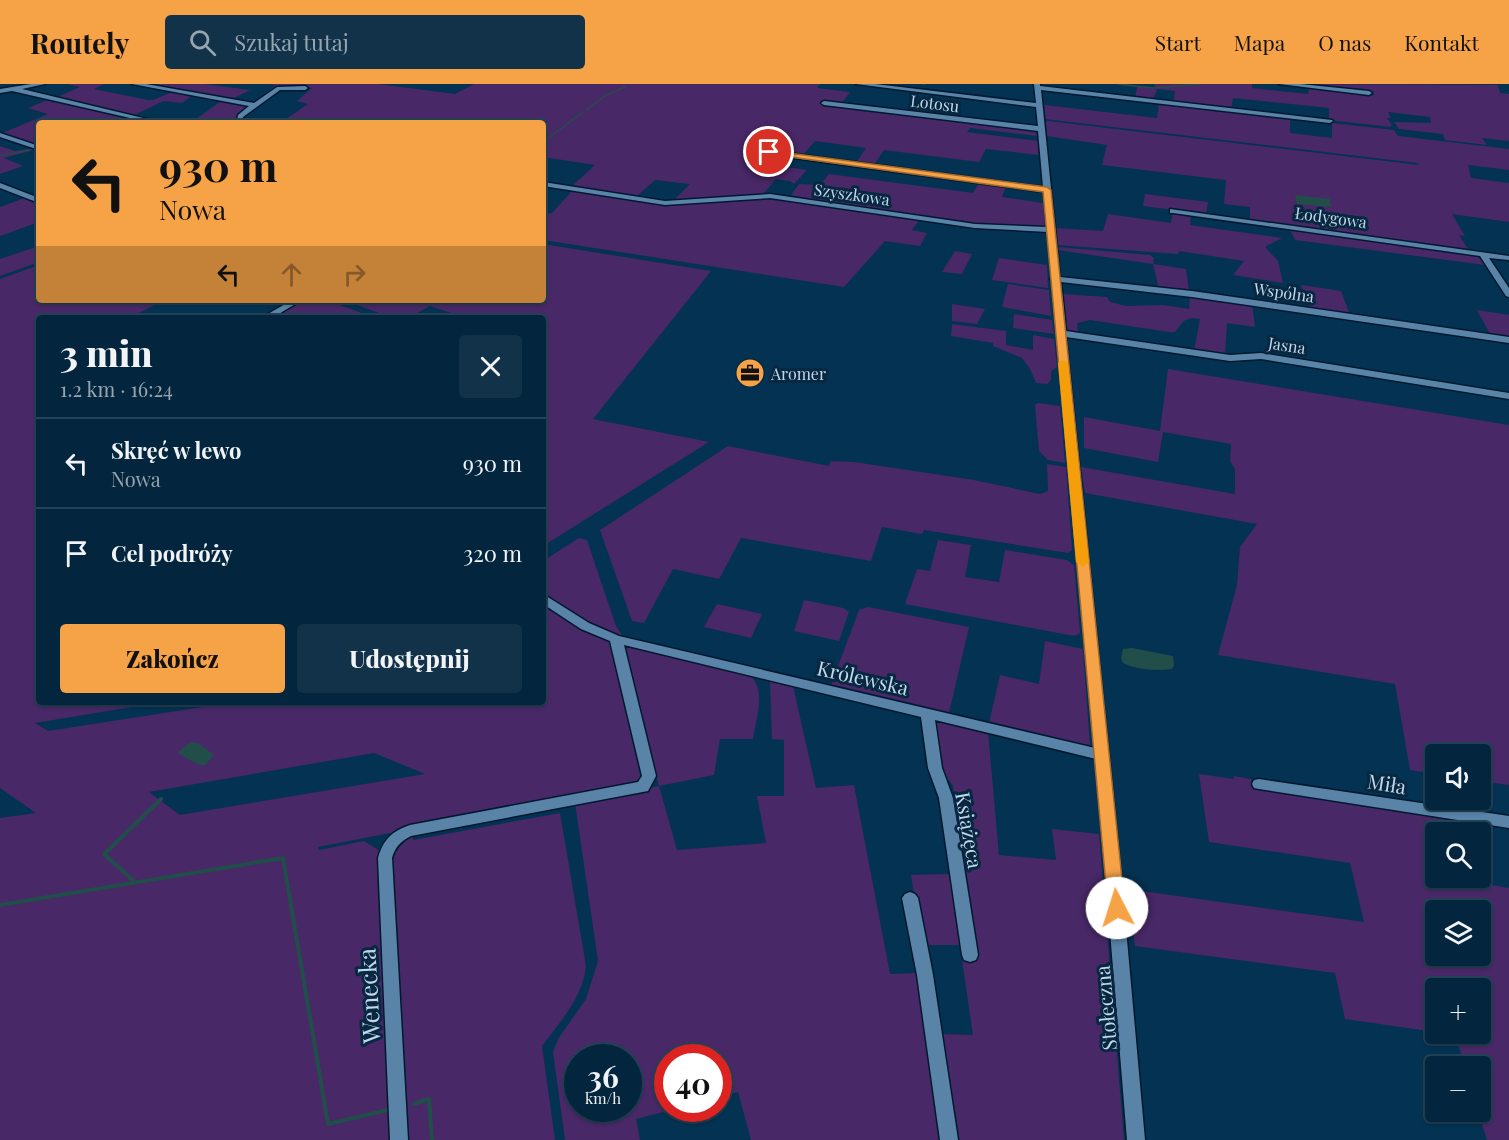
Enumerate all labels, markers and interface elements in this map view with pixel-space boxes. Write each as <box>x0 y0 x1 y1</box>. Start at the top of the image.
search box <box>165 15 585 69</box>
text: Routely <box>30 24 129 61</box>
icon: search <box>186 26 219 59</box>
text: Szukaj tutaj <box>234 27 349 57</box>
text: Start <box>1155 28 1201 56</box>
text: Mapa <box>1234 28 1285 56</box>
text: O nas <box>1318 28 1371 56</box>
text: Kontakt <box>1404 28 1479 56</box>
street label: Lotosu <box>909 90 961 116</box>
pin <box>743 126 794 177</box>
icon: arrive <box>752 135 785 168</box>
text: 930 m <box>159 137 278 193</box>
icon: left <box>60 144 138 222</box>
street label: Szyszkowa <box>813 178 891 210</box>
text: Nowa <box>159 191 226 227</box>
street label: Łodygowa <box>1294 202 1368 232</box>
icon: left <box>212 258 245 291</box>
icon: ahead <box>275 258 308 291</box>
icon: right <box>338 258 371 291</box>
street label: Wspólna <box>1251 277 1316 307</box>
text: 3 min <box>60 328 153 376</box>
street label: Jasna <box>1266 332 1307 358</box>
button: close <box>459 335 522 398</box>
office icon: Aromer <box>734 357 766 389</box>
place label: Aromer <box>770 363 826 384</box>
text: 1.2 km · 16:24 <box>60 375 173 402</box>
text: Skręć w lewo <box>111 435 242 465</box>
icon: left <box>60 447 93 480</box>
text: 930 m <box>463 448 522 478</box>
text: Nowa <box>111 465 161 492</box>
icon: arrive <box>60 537 93 570</box>
text: Cel podróży <box>111 538 233 568</box>
text: 320 m <box>463 538 522 568</box>
button: Zakończ <box>60 624 285 693</box>
button: Udostępnij <box>297 624 522 693</box>
street label: Królewska <box>815 653 911 701</box>
map controls <box>1425 744 1491 1122</box>
button: sound <box>1425 744 1491 810</box>
street label: Miła <box>1366 767 1408 799</box>
street label: Książęca <box>950 790 990 870</box>
button: search <box>1425 822 1491 888</box>
position arrow <box>1085 876 1149 940</box>
button: layers <box>1425 900 1491 966</box>
street label: Wenecka <box>350 948 387 1045</box>
street label: Stołeczna <box>1088 964 1122 1052</box>
button: + <box>1425 978 1491 1044</box>
speed limit sign: 40 <box>654 1044 732 1122</box>
text: 36 <box>587 1056 619 1096</box>
button: − <box>1425 1056 1491 1122</box>
text: km/h <box>585 1088 621 1108</box>

